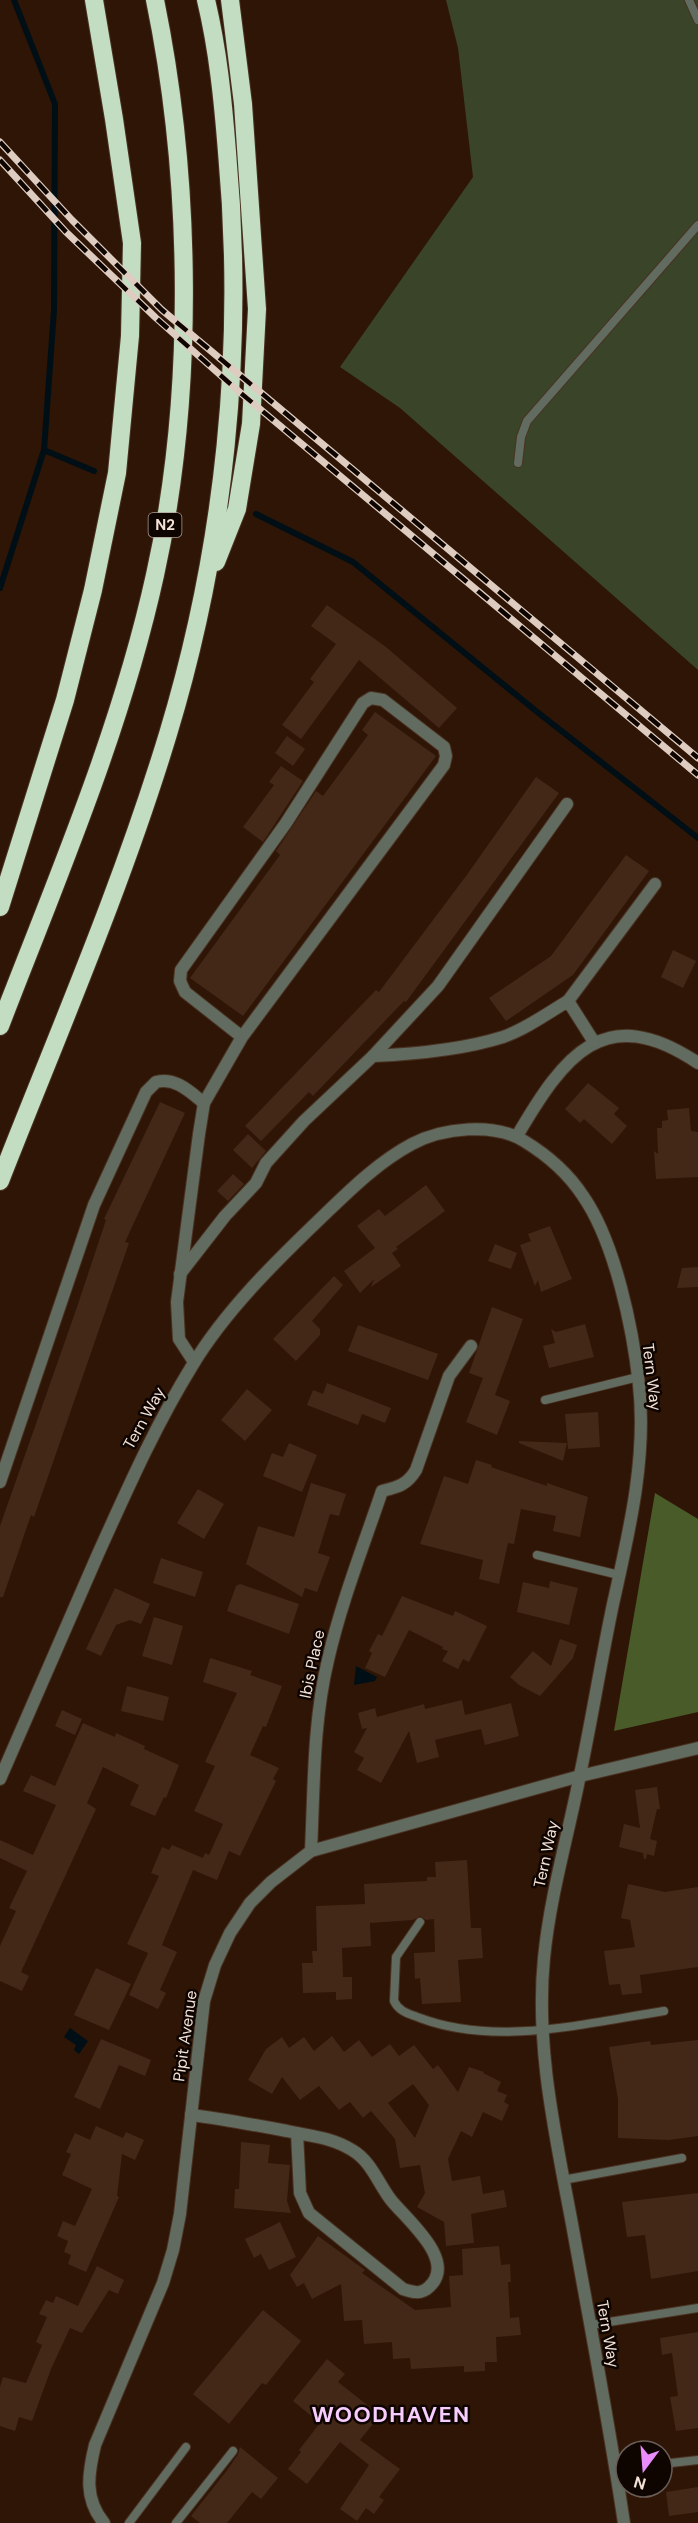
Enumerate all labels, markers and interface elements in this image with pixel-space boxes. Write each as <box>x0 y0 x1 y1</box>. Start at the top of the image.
road number: N2 <box>148 513 182 537</box>
street label: Tern Way <box>637 1342 667 1412</box>
street label: Tern Way <box>118 1383 170 1453</box>
street label: Ibis Place <box>294 1628 330 1700</box>
street label: Tern Way <box>529 1818 563 1889</box>
street label: Pipit Avenue <box>168 1989 202 2083</box>
street label: Tern Way <box>592 2299 624 2369</box>
district label: WOODHAVEN <box>311 2400 471 2429</box>
north arrow <box>614 2439 674 2499</box>
text: N <box>631 2471 649 2495</box>

